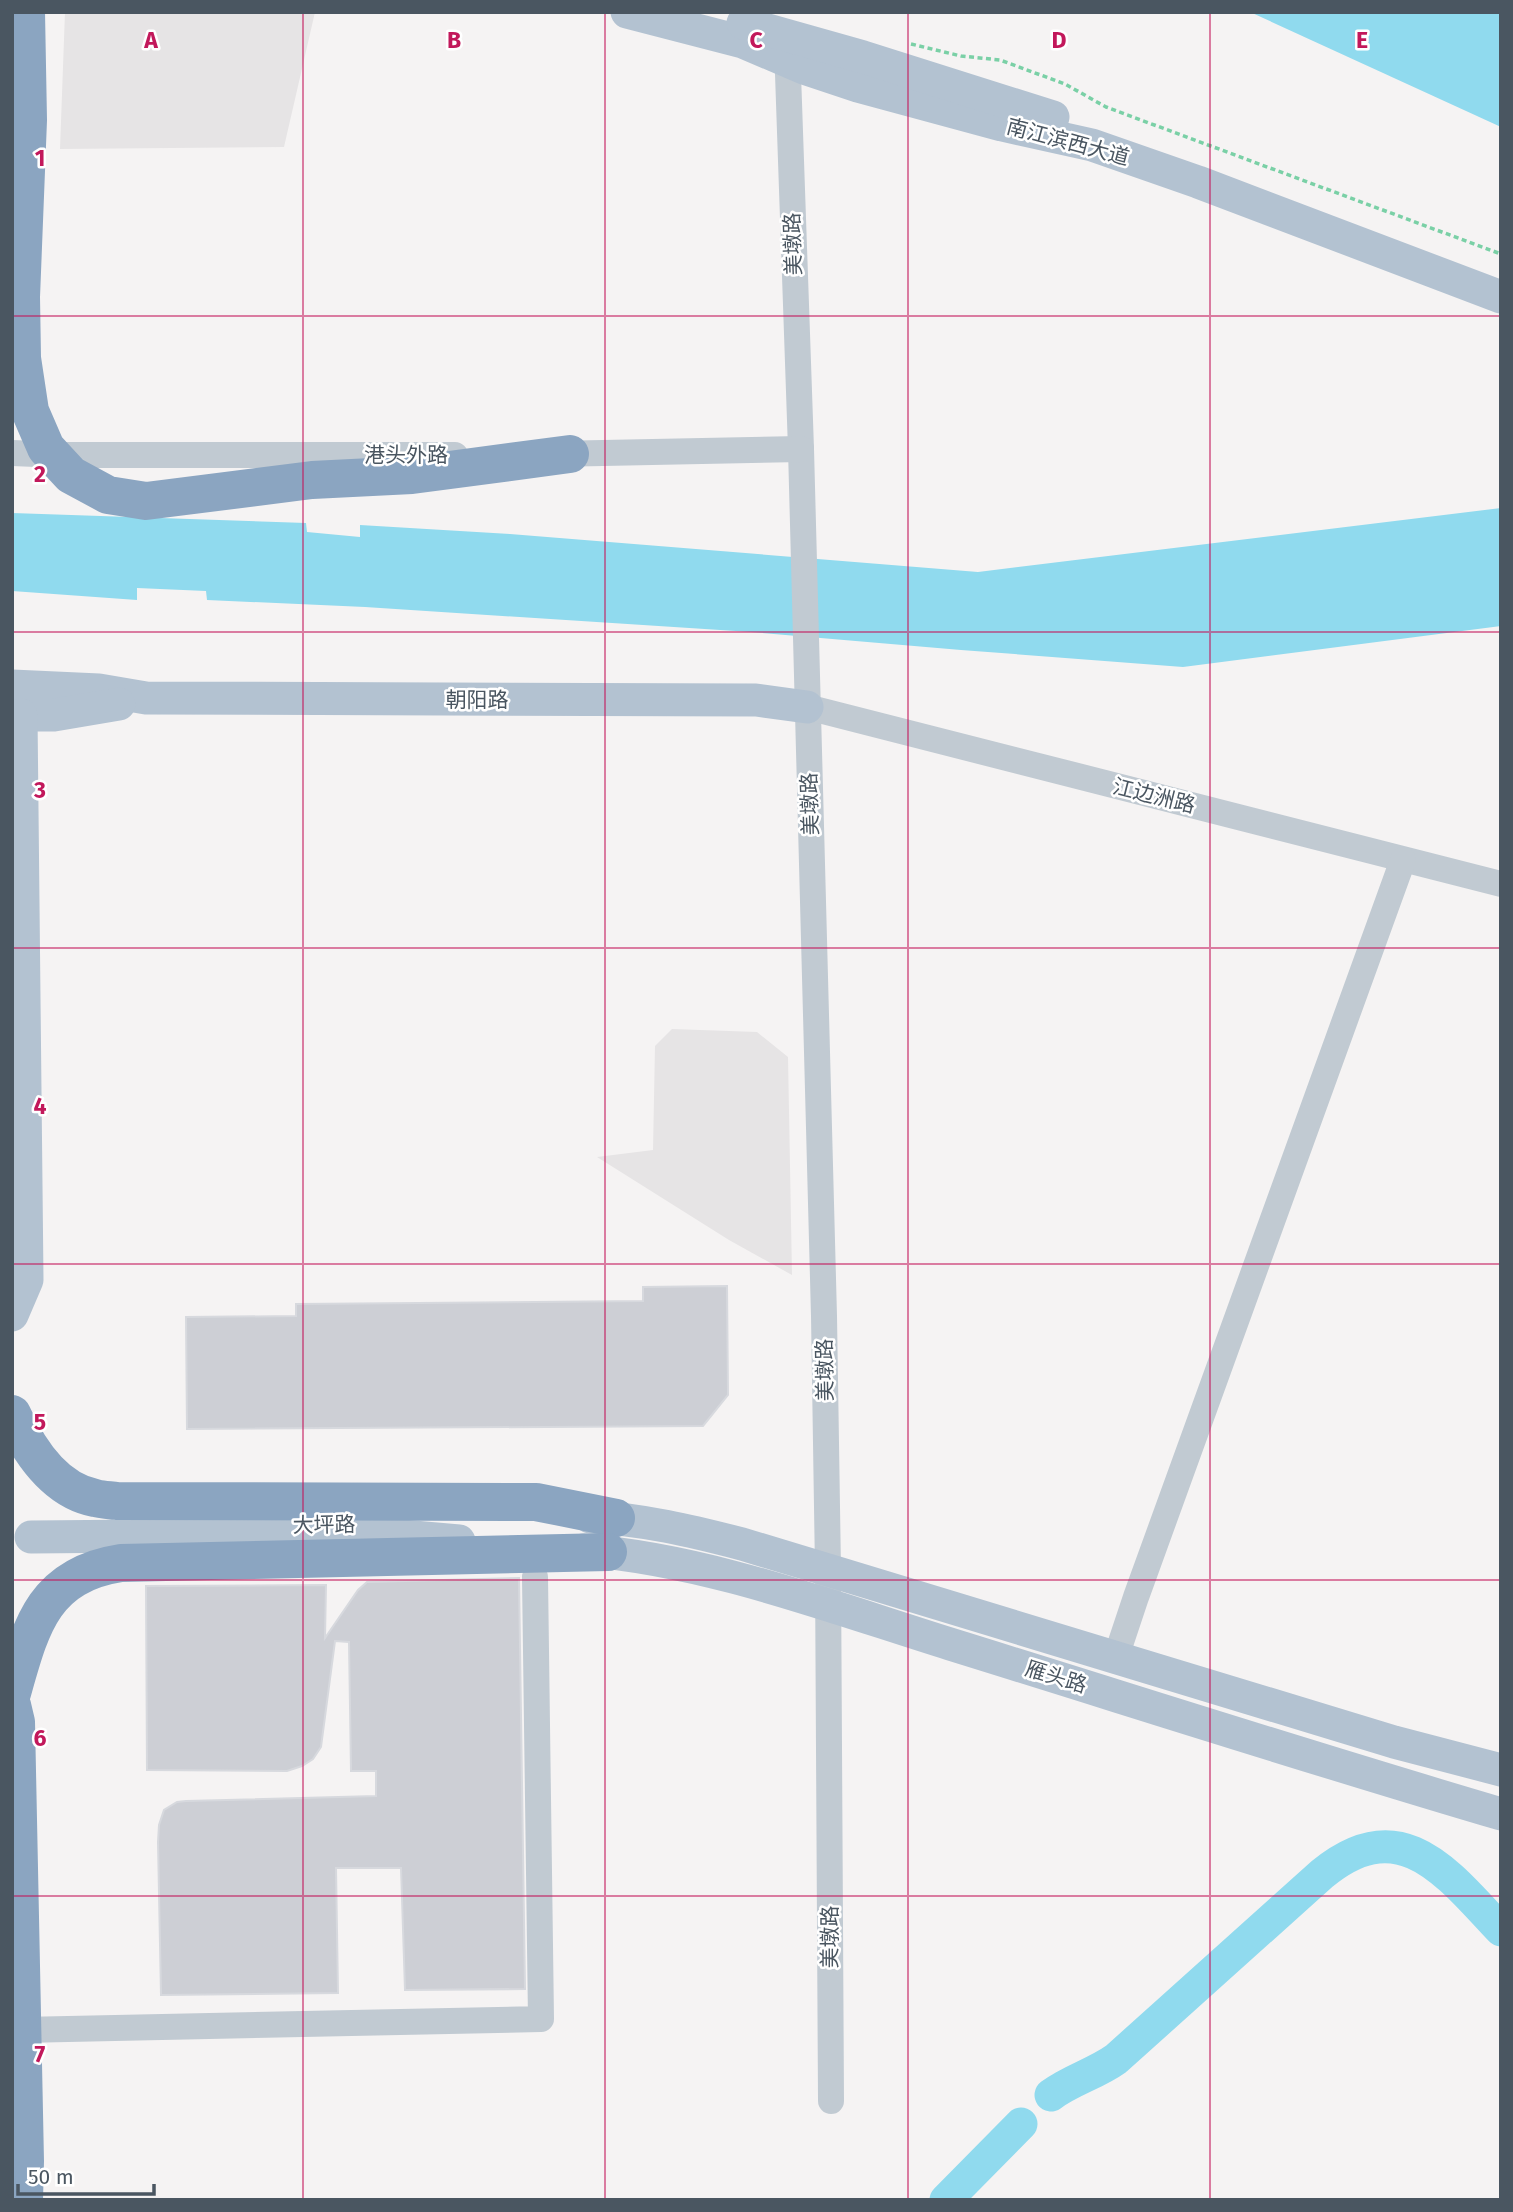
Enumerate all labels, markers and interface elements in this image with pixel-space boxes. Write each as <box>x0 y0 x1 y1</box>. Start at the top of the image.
text: A <box>143 26 158 54</box>
text: B <box>447 26 461 54</box>
text: C <box>749 26 763 54</box>
text: D <box>1052 26 1067 54</box>
text: E <box>1356 26 1368 54</box>
street label: 南江滨西大道 <box>1004 113 1132 171</box>
text: 1 <box>35 144 45 172</box>
street label: 美墩路 <box>779 212 807 276</box>
street label: 港头外路 <box>364 442 448 468</box>
text: 2 <box>34 460 46 488</box>
street label: 朝阳路 <box>446 687 509 713</box>
street label: 美墩路 <box>796 772 824 836</box>
street label: 江边洲路 <box>1110 773 1198 819</box>
text: 3 <box>33 776 46 804</box>
text: 4 <box>34 1092 47 1120</box>
street label: 美墩路 <box>811 1338 839 1402</box>
text: 5 <box>34 1408 46 1436</box>
street label: 大坪路 <box>292 1511 356 1539</box>
street label: 雁头路 <box>1022 1655 1090 1699</box>
text: 6 <box>34 1724 47 1752</box>
street label: 美墩路 <box>817 1906 843 1969</box>
text: 7 <box>35 2040 46 2068</box>
scale bar <box>18 2152 154 2196</box>
text: 50 m <box>28 2164 74 2190</box>

